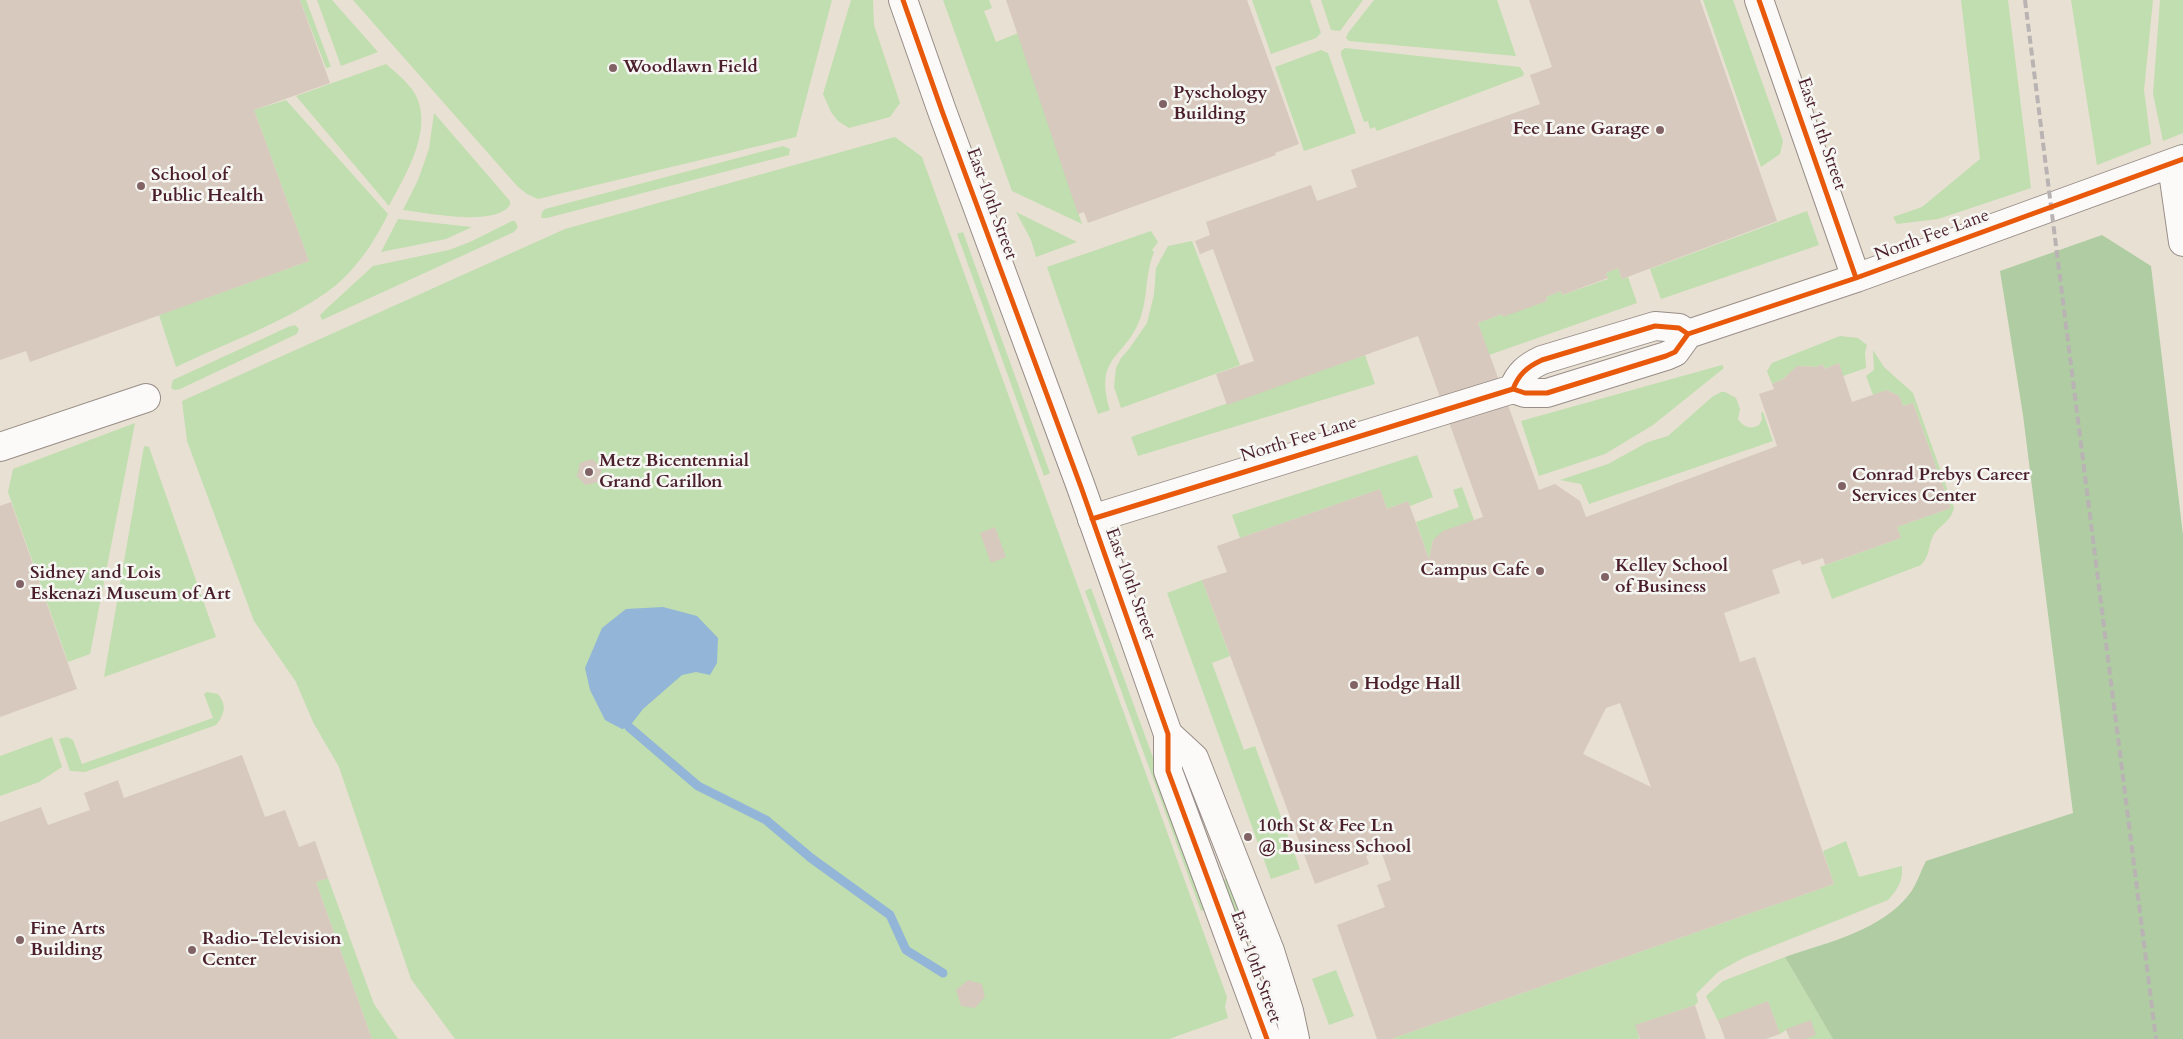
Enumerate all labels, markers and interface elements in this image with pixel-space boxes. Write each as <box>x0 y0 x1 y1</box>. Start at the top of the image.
place label: Woodlawn Field <box>623 57 758 79</box>
marker: Woodlawn Field <box>607 62 619 74</box>
street label: East 11th Street <box>1792 75 1850 193</box>
place label: Pyschology Building <box>1173 83 1267 126</box>
marker: Pyschology Building <box>1157 98 1169 110</box>
place label: Fee Lane Garage <box>1513 119 1650 141</box>
marker: Fee Lane Garage <box>1654 124 1666 136</box>
street label: East 10th Street <box>961 145 1021 263</box>
place label: School of Public Health <box>151 165 264 208</box>
marker: School of Public Health <box>135 180 147 192</box>
street label: North Fee Lane <box>1872 205 1992 267</box>
street label: North Fee Lane <box>1238 412 1360 468</box>
place label: Metz Bicentennial Grand Carillon <box>599 451 749 494</box>
place label: Conrad Prebys Career Services Center <box>1852 465 2030 508</box>
marker: Metz Bicentennial Grand Carillon <box>583 466 595 478</box>
marker: Conrad Prebys Career Services Center <box>1836 480 1848 492</box>
street label: East 10th Street <box>1100 525 1160 643</box>
place label: Kelley School of Business <box>1615 556 1728 598</box>
place label: Campus Cafe <box>1420 560 1530 582</box>
place label: Sidney and Lois Eskenazi Museum of Art <box>30 563 230 606</box>
marker: Campus Cafe <box>1534 565 1546 577</box>
marker: Kelley School of Business <box>1599 571 1611 583</box>
marker: Sidney and Lois Eskenazi Museum of Art <box>14 578 26 590</box>
place label: Hodge Hall <box>1364 674 1460 696</box>
marker: Hodge Hall <box>1348 679 1360 691</box>
place label: 10th St & Fee Ln @ Business School <box>1258 816 1411 859</box>
marker: 10th St & Fee Ln @ Business School <box>1242 831 1254 843</box>
street label: East 10th Street <box>1225 908 1285 1026</box>
place label: Fine Arts Building <box>30 919 105 962</box>
place label: Radio-Television Center <box>202 929 342 972</box>
marker: Fine Arts Building <box>14 934 26 946</box>
marker: Radio-Television Center <box>186 944 198 956</box>

